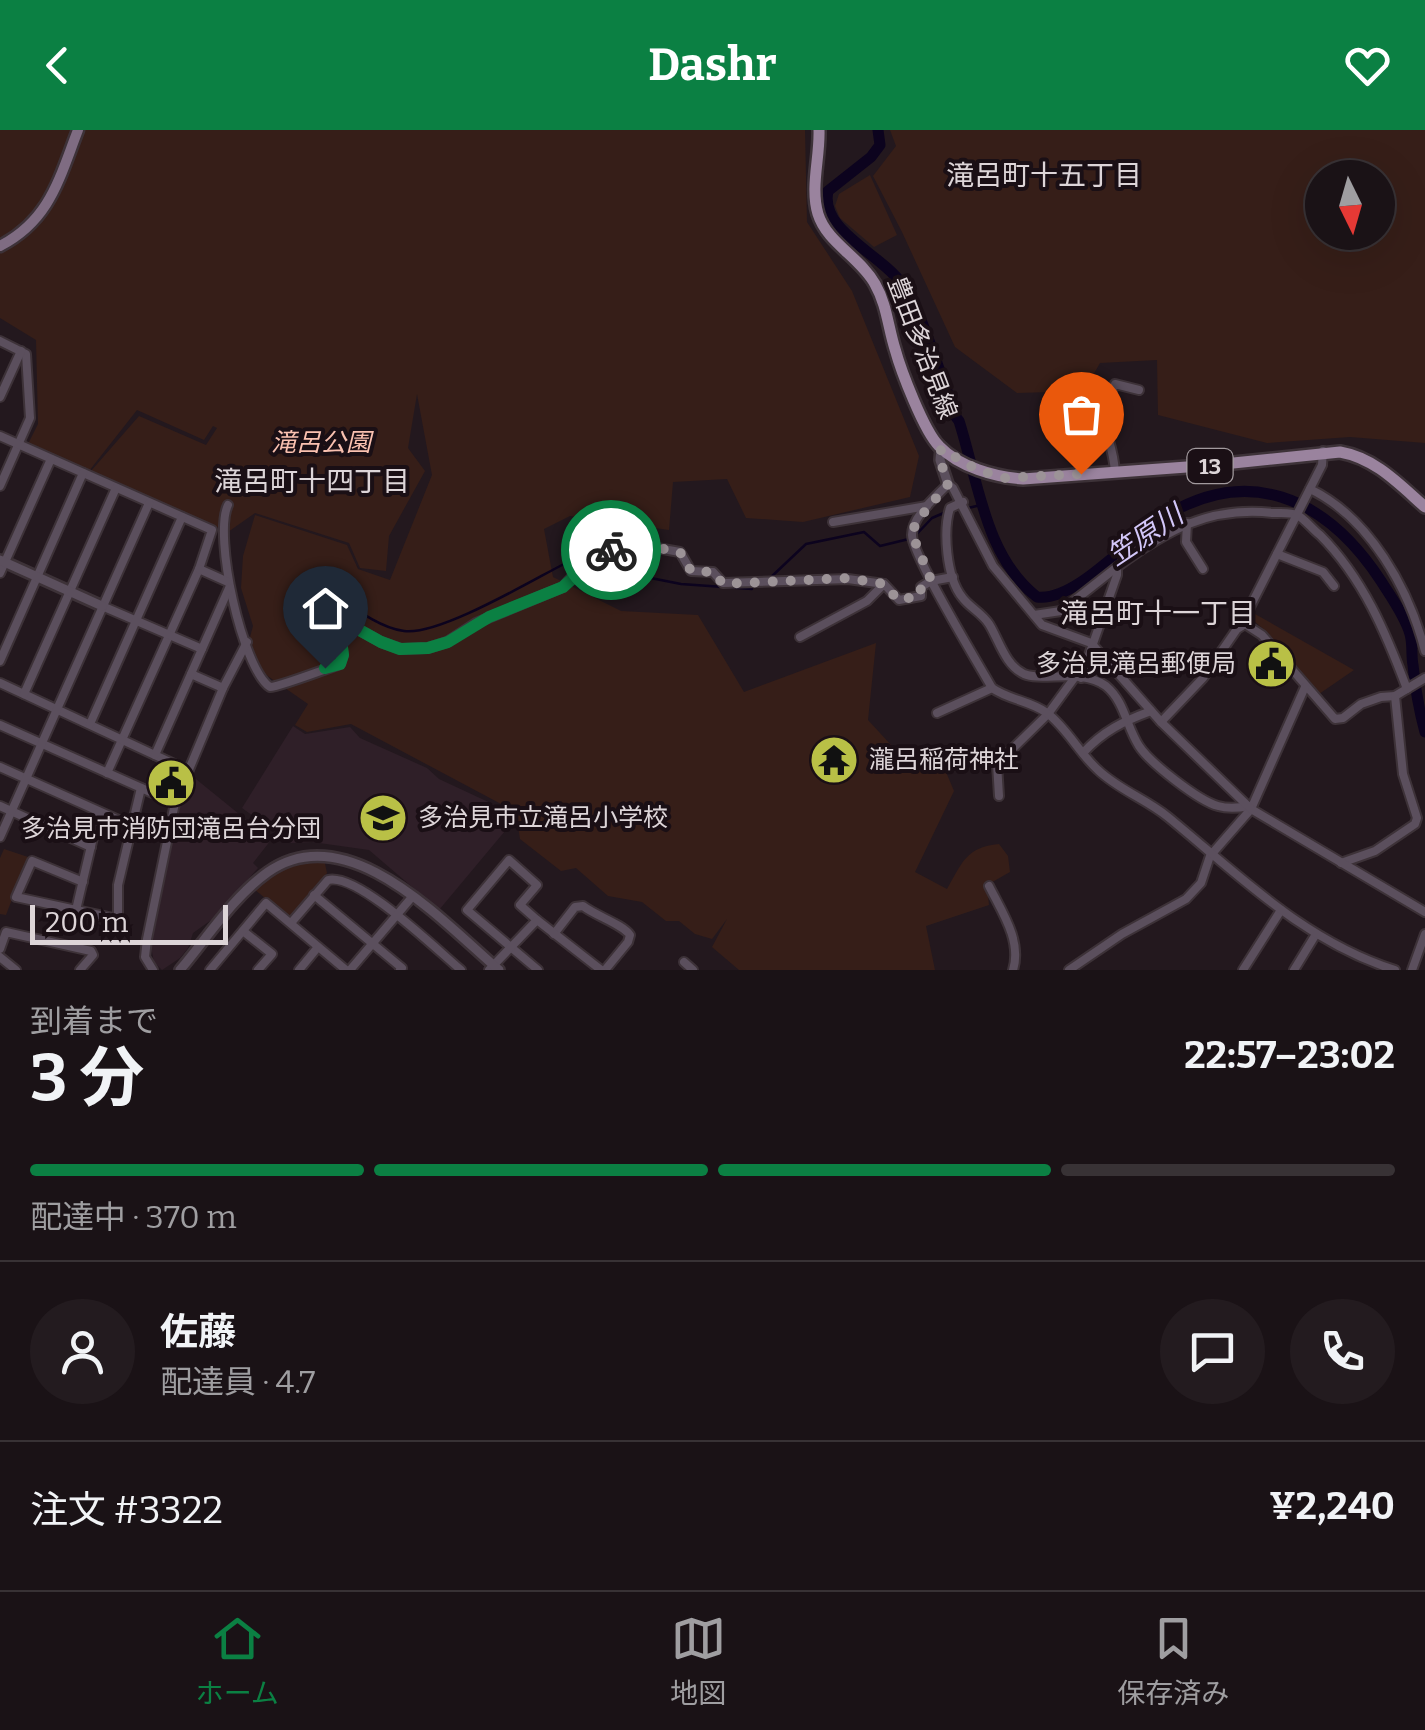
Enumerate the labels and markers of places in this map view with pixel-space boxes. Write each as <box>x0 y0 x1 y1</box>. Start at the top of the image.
pin <box>1039 372 1124 475</box>
pin <box>283 566 368 669</box>
public building icon: 多治見滝呂郵便局 <box>1245 638 1297 690</box>
place label: 多治見滝呂郵便局 <box>1036 649 1236 679</box>
temple icon: 瀧呂稲荷神社 <box>808 734 860 786</box>
place label: 瀧呂稲荷神社 <box>869 745 1019 775</box>
public building icon: 多治見市消防団滝呂台分団 <box>145 757 197 809</box>
school or university icon: 多治見市立滝呂小学校 <box>357 792 409 844</box>
place label: 多治見市立滝呂小学校 <box>418 803 668 833</box>
place label: 多治見市消防団滝呂台分団 <box>21 814 321 844</box>

